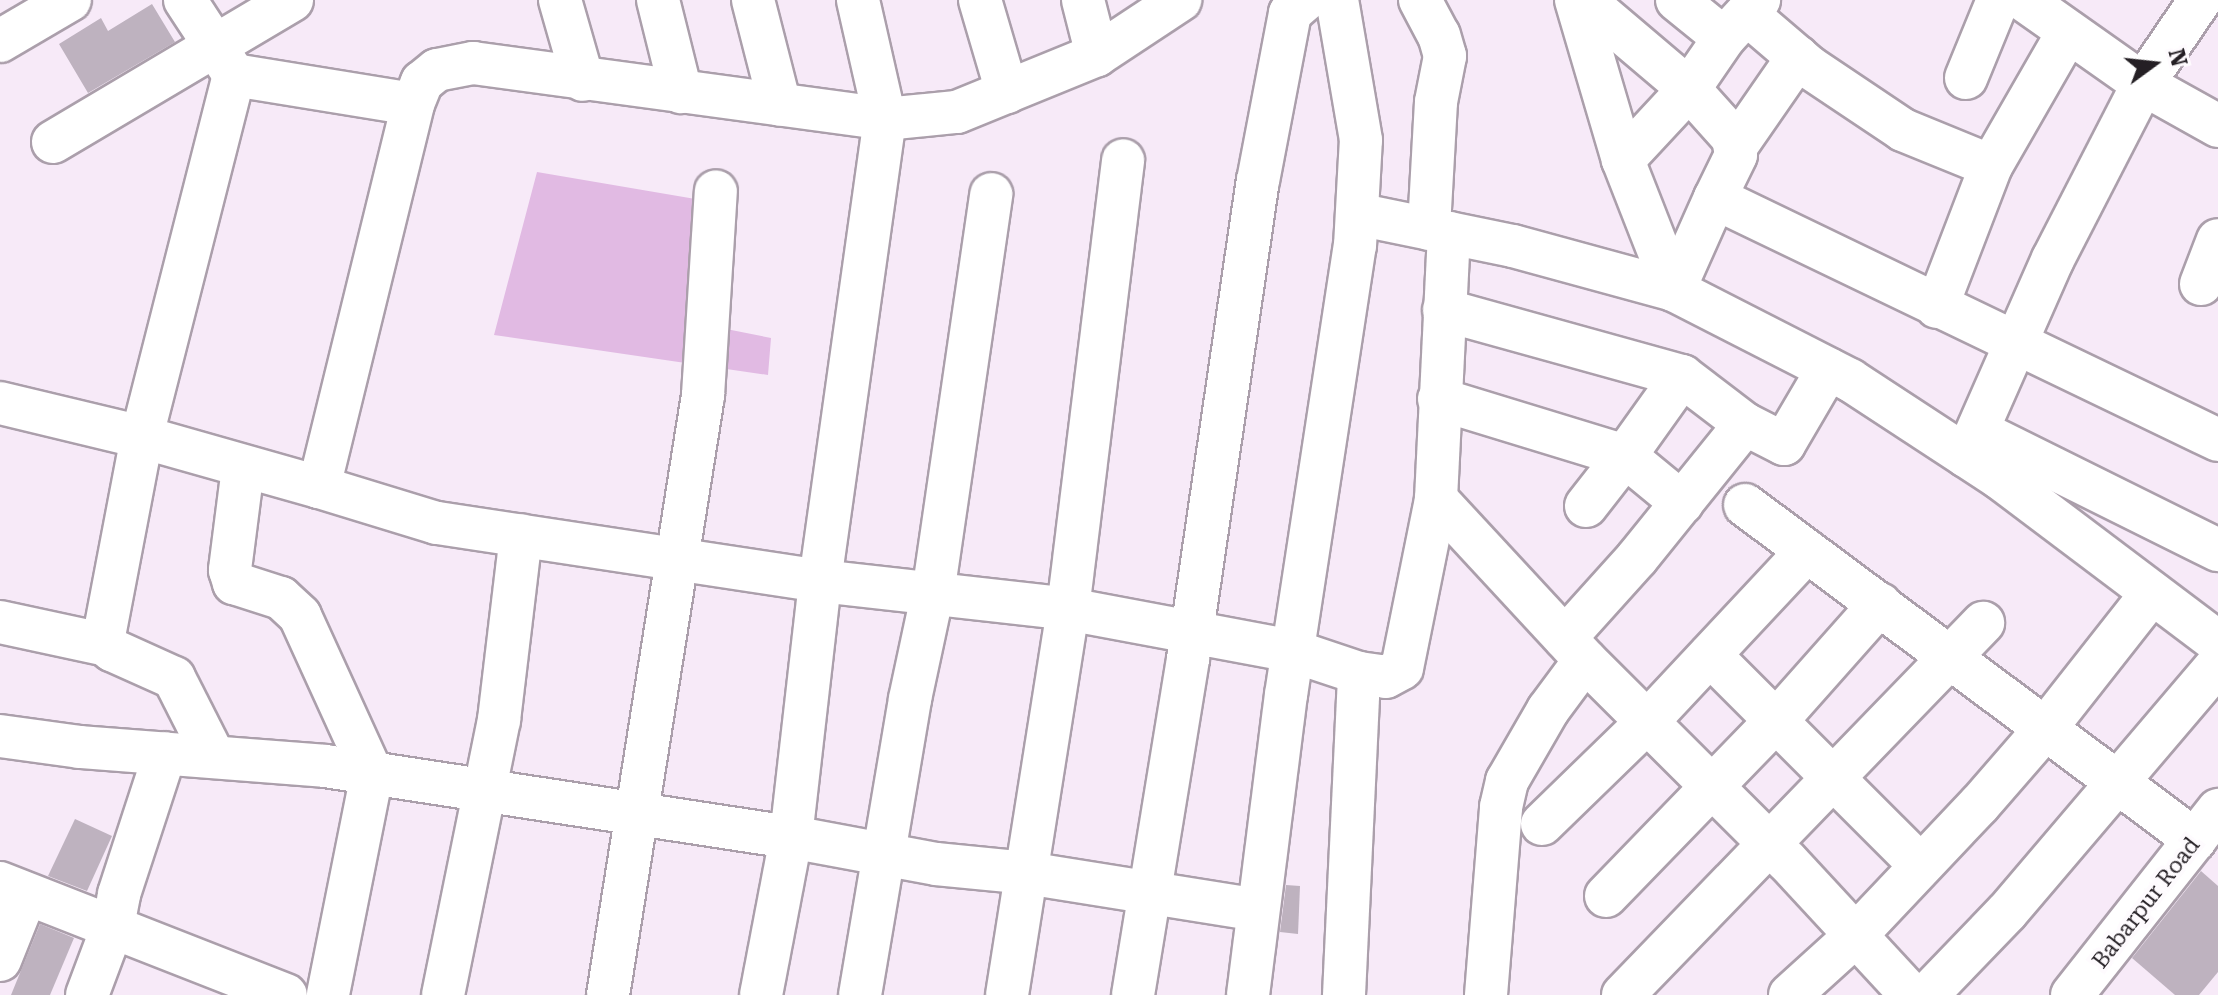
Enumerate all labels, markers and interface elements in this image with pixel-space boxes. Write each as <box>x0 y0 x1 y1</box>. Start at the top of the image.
north arrow <box>2114 24 2194 104</box>
text: N <box>2163 46 2192 69</box>
street label: Babarpur Road <box>2087 833 2205 973</box>

